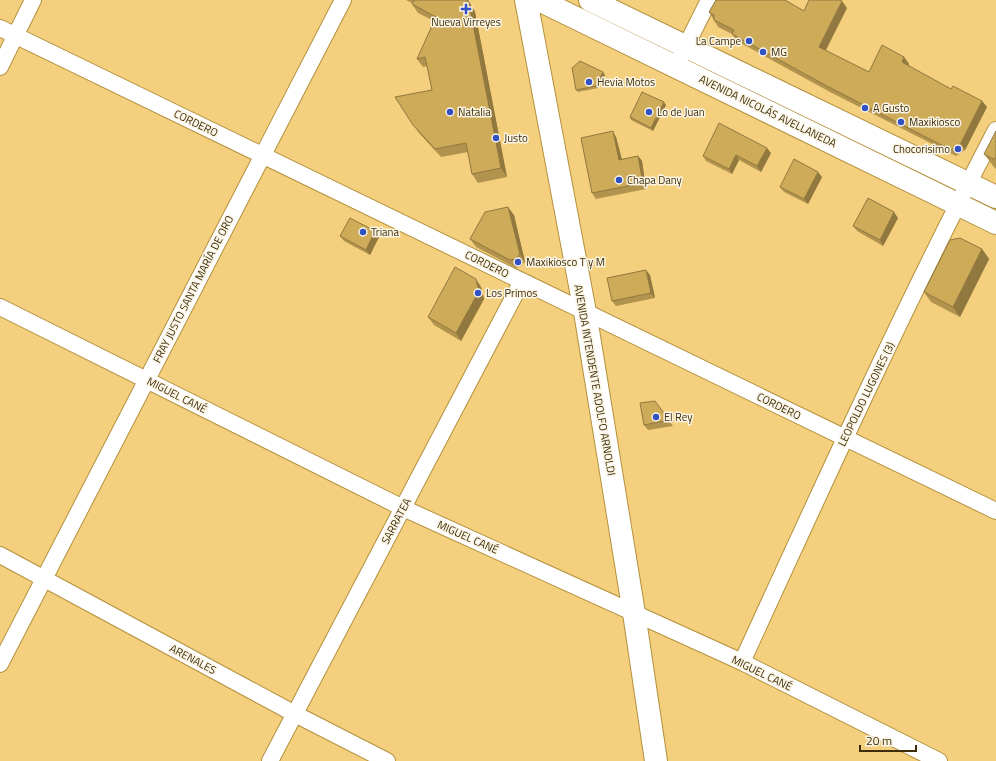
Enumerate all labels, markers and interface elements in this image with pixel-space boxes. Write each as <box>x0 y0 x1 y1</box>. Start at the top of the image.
marker: Nueva Virreyes <box>461 4 471 14</box>
place label: Nueva Virreyes <box>431 14 501 30</box>
place label: La Campe <box>696 33 741 49</box>
marker: La Campe <box>744 36 754 46</box>
place label: MG <box>771 44 787 60</box>
marker: MG <box>758 47 768 57</box>
street label: AVENIDA NICOLÁS AVELLANEDA <box>697 71 840 151</box>
place label: Hevia Motos <box>597 74 655 90</box>
marker: Hevia Motos <box>584 77 594 87</box>
place label: A Gusto <box>873 100 910 116</box>
marker: A Gusto <box>860 103 870 113</box>
place label: Natalia <box>458 104 491 120</box>
place label: Lo de Juan <box>657 104 705 120</box>
street label: CORDERO <box>171 105 221 141</box>
marker: Natalia <box>445 107 455 117</box>
marker: Lo de Juan <box>644 107 654 117</box>
place label: Maxikiosco <box>909 114 960 130</box>
marker: Maxikiosco <box>896 117 906 127</box>
place label: Justo <box>504 130 528 146</box>
marker: Justo <box>491 133 501 143</box>
place label: Chocorisimo <box>893 141 950 157</box>
marker: Chocorisimo <box>953 144 963 154</box>
place label: Chapa Dany <box>627 172 683 188</box>
marker: Chapa Dany <box>614 175 624 185</box>
street label: FRAY JUSTO SANTA MARÍA DE ORO <box>149 213 237 365</box>
place label: Triana <box>371 224 399 240</box>
marker: Triana <box>358 227 368 237</box>
street label: CORDERO <box>462 246 512 282</box>
place label: Maxikiosco T y M <box>526 254 605 270</box>
marker: Maxikiosco T y M <box>513 257 523 267</box>
street label: AVENIDA INTENDENTE ADOLFO ARNOLDI <box>570 283 620 477</box>
place label: Los Primos <box>486 285 537 301</box>
marker: Los Primos <box>473 288 483 298</box>
street label: LEOPOLDO LUGONES (3) <box>834 339 898 449</box>
street label: MIGUEL CANÉ <box>144 373 210 417</box>
street label: CORDERO <box>754 388 804 424</box>
place label: El Rey <box>664 409 693 425</box>
marker: El Rey <box>651 412 661 422</box>
street label: SARRATEA <box>377 495 415 547</box>
street label: MIGUEL CANÉ <box>435 516 501 558</box>
street label: ARENALES <box>167 640 219 678</box>
street label: MIGUEL CANÉ <box>729 651 795 695</box>
scale bar <box>860 727 916 753</box>
text: 20 m <box>866 731 892 750</box>

